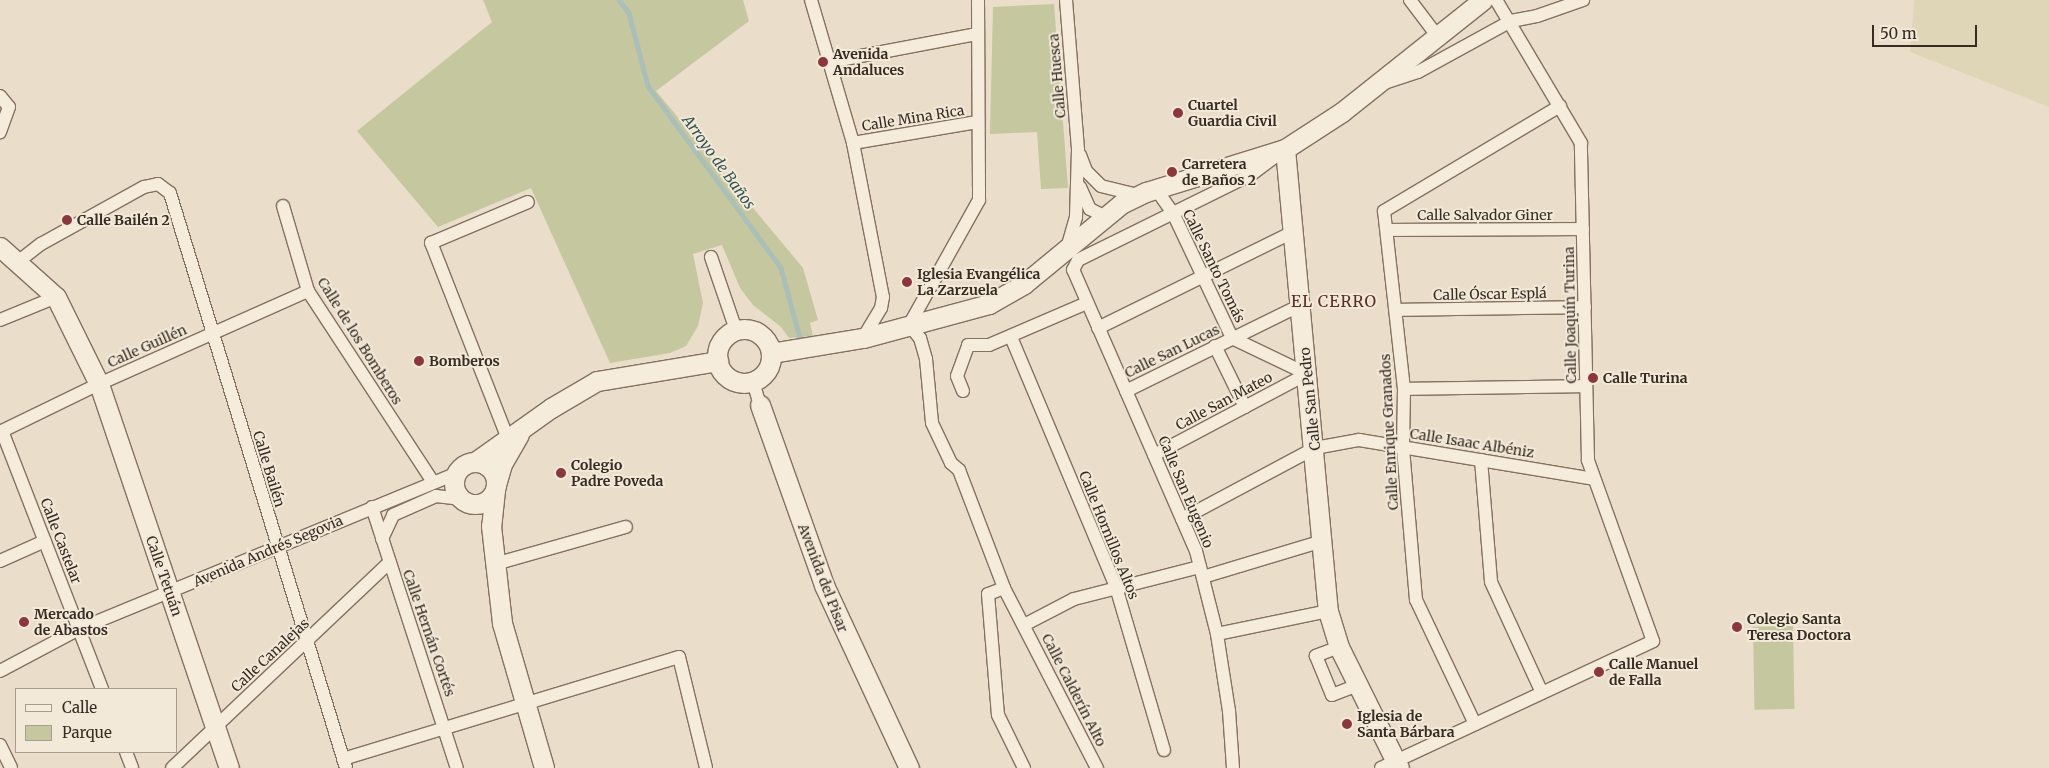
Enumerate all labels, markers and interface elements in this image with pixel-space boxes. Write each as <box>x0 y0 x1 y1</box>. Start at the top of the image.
scale bar <box>1874 15 1979 47</box>
text: 50 m <box>1880 24 1917 43</box>
street label: Calle Huesca <box>1045 33 1069 119</box>
place label: Avenida Andaluces <box>833 46 904 78</box>
marker: Avenida Andaluces <box>817 56 829 68</box>
place label: Cuartel Guardia Civil <box>1188 97 1277 130</box>
street label: Calle Mina Rica <box>861 102 965 134</box>
marker: Cuartel Guardia Civil <box>1172 107 1184 119</box>
water label: Arroyo de Baños <box>679 112 759 212</box>
place label: Carretera de Baños 2 <box>1182 156 1256 188</box>
marker: Carretera de Baños 2 <box>1166 166 1178 178</box>
street label: Calle Santo Tomás <box>1179 207 1249 325</box>
street label: Calle Salvador Giner <box>1417 207 1553 223</box>
place label: Calle Bailén 2 <box>77 212 170 228</box>
marker: Calle Bailén 2 <box>61 214 73 226</box>
street label: Calle Joaquín Turina <box>1560 246 1580 384</box>
place label: Iglesia Evangélica La Zarzuela <box>917 266 1040 298</box>
street label: Calle de los Bomberos <box>314 274 406 408</box>
marker: Iglesia Evangélica La Zarzuela <box>901 276 913 288</box>
street label: Calle Óscar Esplá <box>1433 285 1547 303</box>
district label: EL CERRO <box>1290 291 1378 311</box>
street label: Calle Guillén <box>105 321 189 371</box>
street label: Calle San Lucas <box>1122 321 1222 381</box>
street label: Calle San Pedro <box>1296 347 1324 451</box>
place label: Bomberos <box>429 353 500 369</box>
street label: Calle Enrique Granados <box>1377 353 1401 511</box>
marker: Bomberos <box>413 355 425 367</box>
street label: Calle San Mateo <box>1173 368 1275 434</box>
place label: Calle Turina <box>1603 370 1688 386</box>
marker: Calle Turina <box>1587 372 1599 384</box>
street label: Calle Isaac Albéniz <box>1409 425 1535 461</box>
street label: Calle Bailén <box>249 429 289 509</box>
street label: Calle San Eugenio <box>1155 434 1217 550</box>
place label: Colegio Padre Poveda <box>571 457 663 490</box>
marker: Colegio Padre Poveda <box>555 467 567 479</box>
street label: Calle Hornillos Altos <box>1076 468 1142 602</box>
street label: Calle Castelar <box>37 496 85 586</box>
street label: Avenida Andrés Segovia <box>191 512 345 590</box>
street label: Avenida del Pisar <box>795 521 851 635</box>
street label: Calle Tetuán <box>142 534 186 618</box>
street label: Calle Hernán Cortés <box>399 567 459 699</box>
place label: Mercado de Abastos <box>34 606 108 638</box>
place label: Colegio Santa Teresa Doctora <box>1747 611 1851 644</box>
street label: Calle Canalejas <box>228 615 312 695</box>
marker: Mercado de Abastos <box>18 616 30 628</box>
marker: Colegio Santa Teresa Doctora <box>1731 621 1743 633</box>
street label: Calle Calderín Alto <box>1038 631 1110 749</box>
place label: Calle Manuel de Falla <box>1609 656 1698 689</box>
marker: Calle Manuel de Falla <box>1593 666 1605 678</box>
legend <box>15 688 178 753</box>
text: Calle <box>62 698 97 717</box>
place label: Iglesia de Santa Bárbara <box>1357 708 1454 740</box>
marker: Iglesia de Santa Bárbara <box>1341 718 1353 730</box>
text: Parque <box>62 723 112 742</box>

